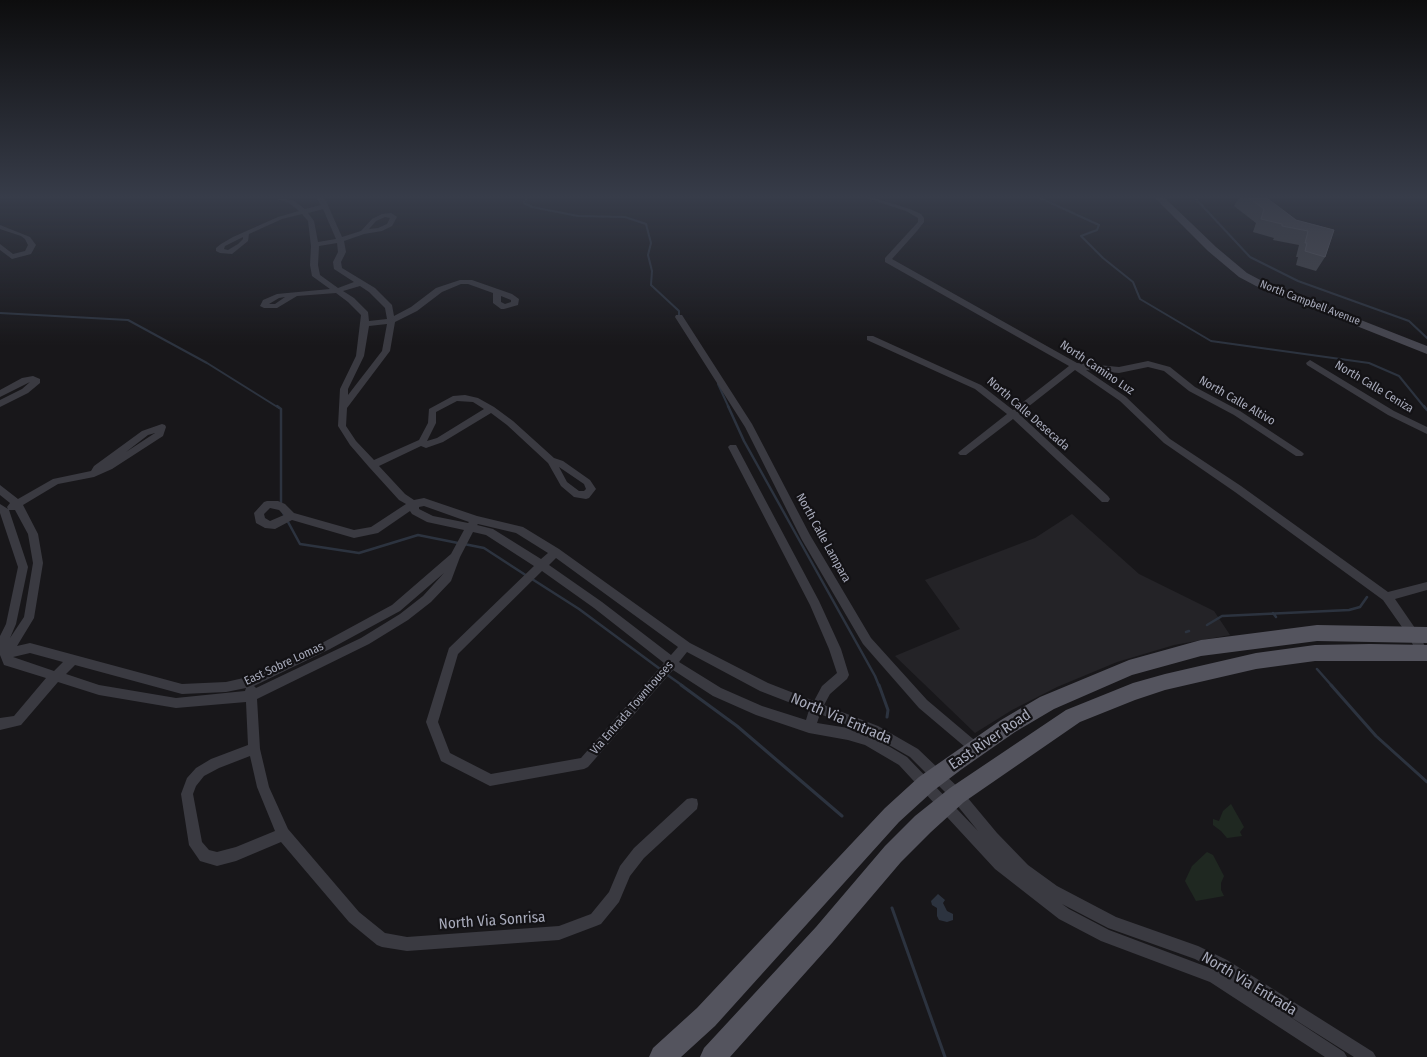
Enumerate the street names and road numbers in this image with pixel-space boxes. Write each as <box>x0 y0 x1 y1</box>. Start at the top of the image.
street label: North Campbell Avenue <box>1258 278 1362 328</box>
street label: North Camino Luz <box>1057 338 1137 398</box>
street label: North Calle Ceniza <box>1332 358 1416 416</box>
street label: North Calle Altivo <box>1196 373 1278 429</box>
street label: North Calle Desecada <box>984 374 1072 454</box>
street label: North Calle Lampara <box>793 491 853 585</box>
street label: East Sobre Lomas <box>242 639 326 689</box>
street label: Via Entrada Townhouses <box>588 658 676 758</box>
street label: North Via Entrada <box>788 690 894 748</box>
street label: East River Road <box>946 706 1034 774</box>
street label: North Via Sonrisa <box>438 908 546 934</box>
street label: North Via Entrada <box>1198 948 1300 1020</box>

